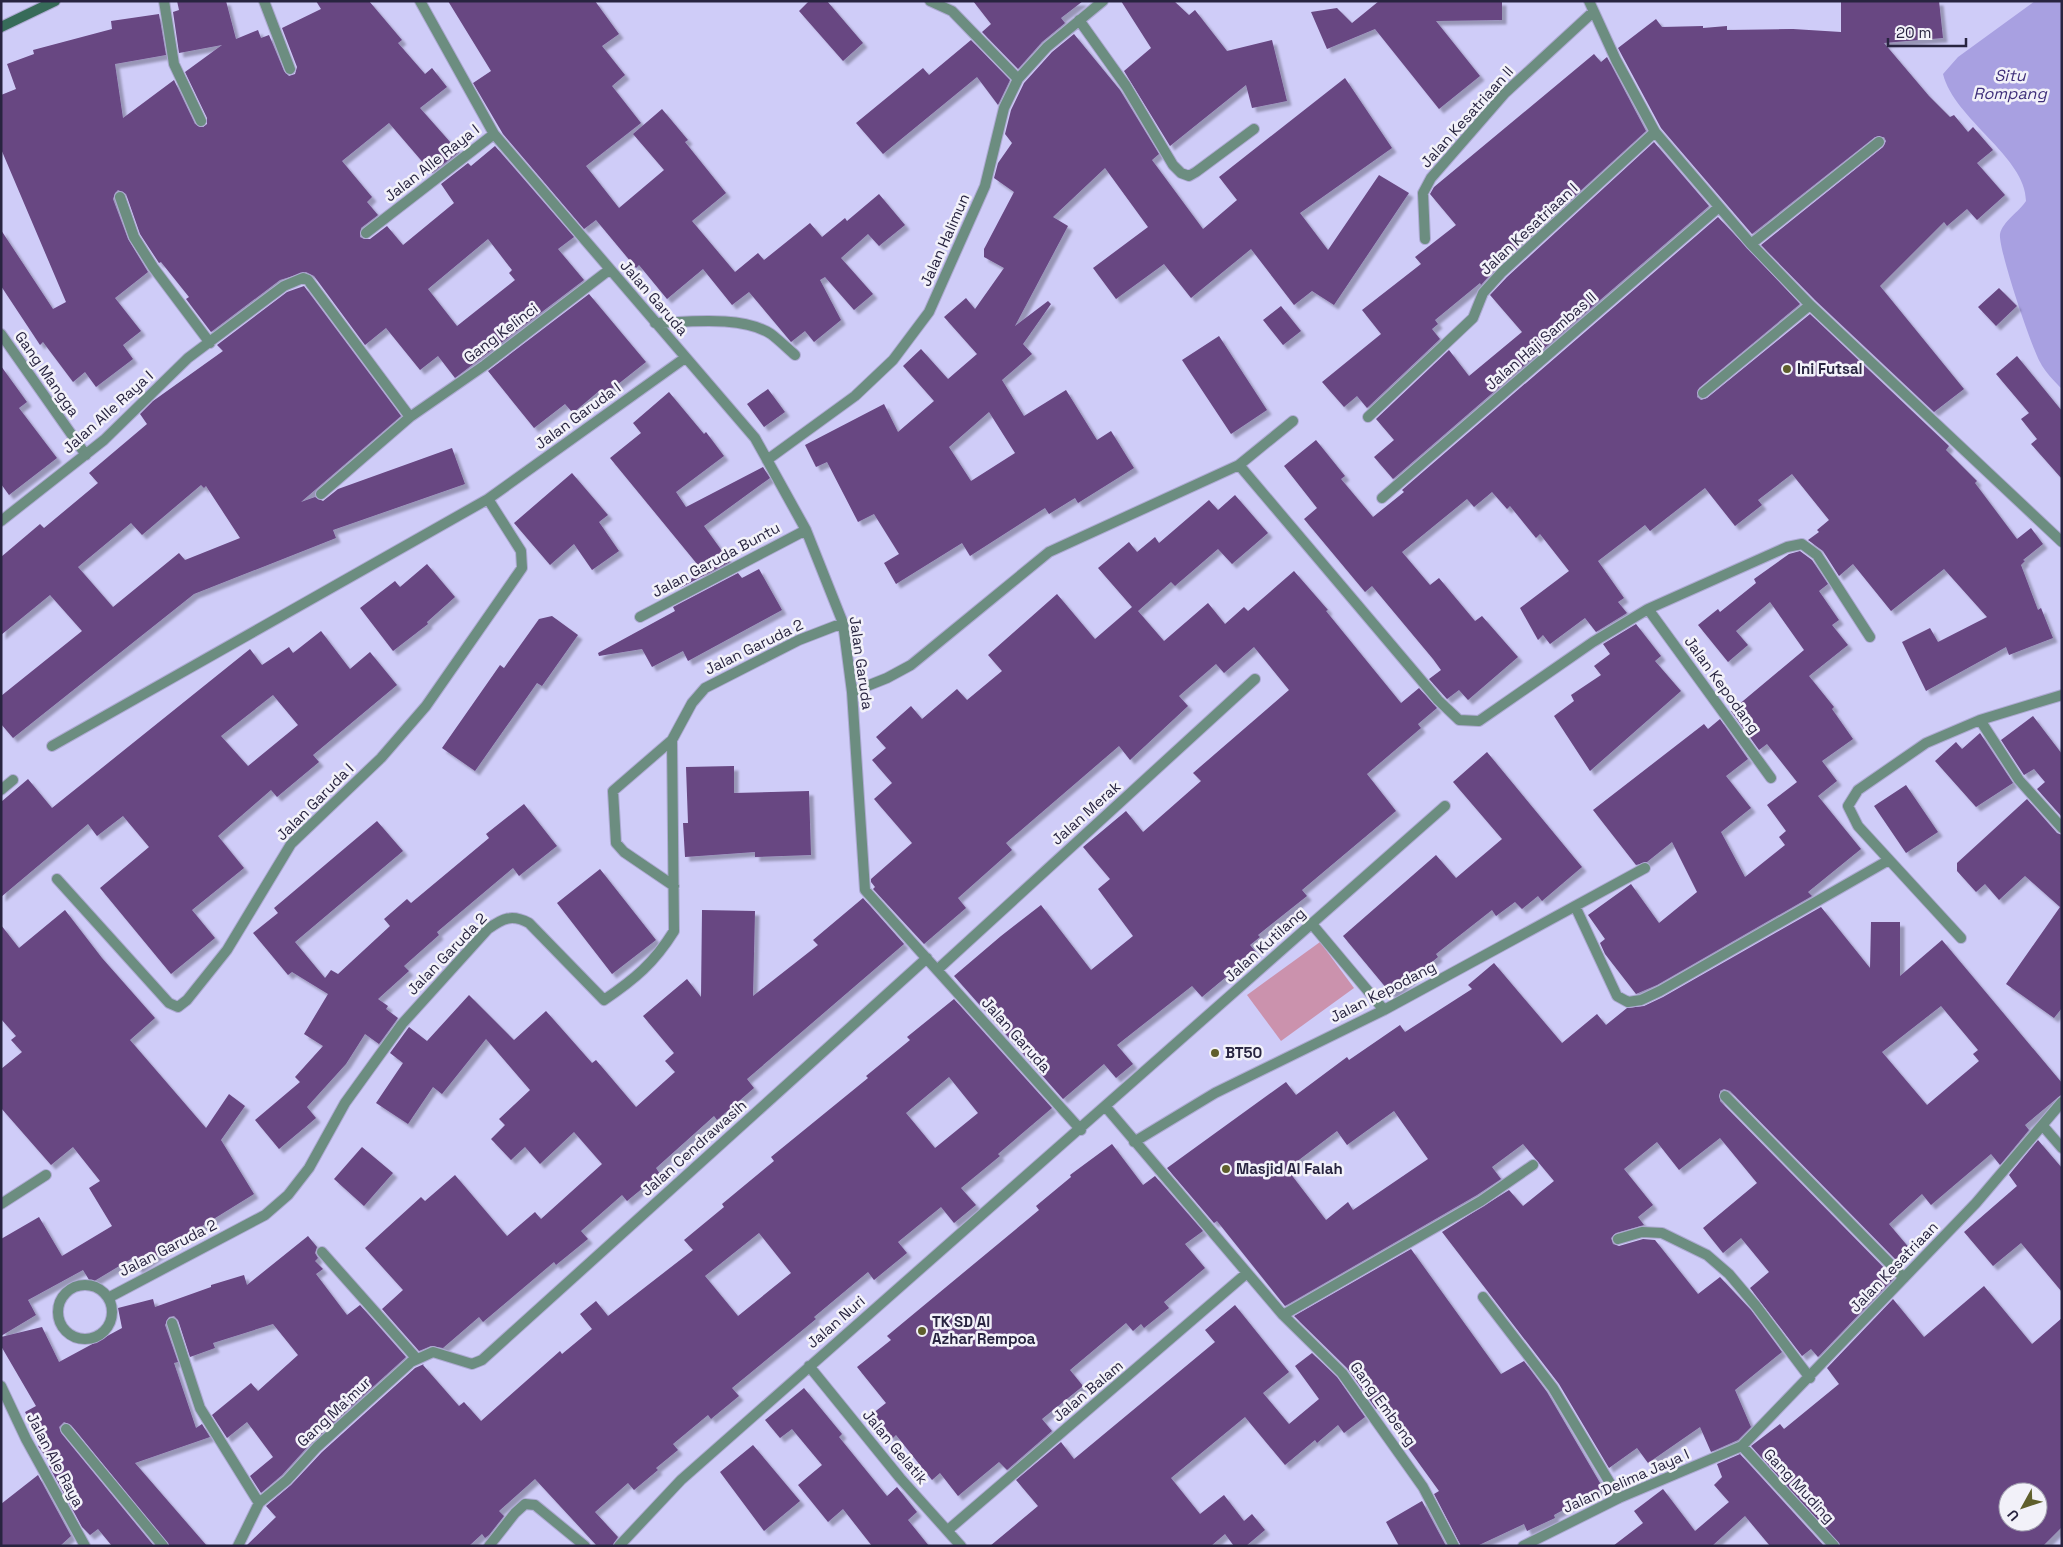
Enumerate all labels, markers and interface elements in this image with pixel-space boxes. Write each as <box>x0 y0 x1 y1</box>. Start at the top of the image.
scale bar <box>1888 15 1966 47</box>
text: 20 m <box>1896 23 1931 42</box>
street label: Jalan Kesatriaan II <box>1416 62 1517 171</box>
water label: Situ Rompang <box>1973 65 2047 104</box>
street label: Jalan Alle Raya I <box>381 120 483 206</box>
street label: Jalan Kesatriaan I <box>1476 179 1581 279</box>
street label: Jalan Halimun <box>916 190 973 289</box>
street label: Jalan Garuda <box>616 256 693 340</box>
street label: Jalan Haji Sambas II <box>1482 287 1600 394</box>
street label: Gang Kelinci <box>460 298 542 367</box>
street label: Gang Mangga <box>11 327 84 420</box>
place label: Ini Futsal <box>1797 359 1863 378</box>
marker: Ini Futsal <box>1781 363 1793 375</box>
street label: Jalan Alle Raya I <box>59 366 157 457</box>
street label: Jalan Garuda I <box>531 378 624 453</box>
street label: Jalan Garuda Buntu <box>649 518 783 601</box>
street label: Jalan Garuda 2 <box>702 615 806 679</box>
street label: Jalan Garuda <box>846 615 878 711</box>
street label: Jalan Kepodang <box>1681 632 1764 737</box>
street label: Jalan Garuda I <box>272 759 357 844</box>
street label: Jalan Merak <box>1047 777 1124 849</box>
street label: Jalan Kutilang <box>1220 903 1309 986</box>
street label: Jalan Garuda 2 <box>403 909 491 999</box>
street label: Jalan Kepodang <box>1327 957 1439 1026</box>
street label: Jalan Garuda <box>978 993 1055 1076</box>
place label: BT50 <box>1225 1043 1262 1062</box>
marker: BT50 <box>1209 1047 1221 1059</box>
street label: Jalan Cendrawasih <box>637 1095 750 1200</box>
place label: Masjid Al Falah <box>1236 1159 1343 1178</box>
marker: Masjid Al Falah <box>1220 1163 1232 1175</box>
street label: Jalan Garuda 2 <box>116 1215 220 1280</box>
street label: Jalan Kesatriaan <box>1846 1217 1942 1316</box>
street label: Jalan Nuri <box>803 1291 869 1352</box>
place label: TK SD Al Azhar Rempoa <box>932 1312 1036 1348</box>
marker: TK SD Al Azhar Rempoa <box>916 1325 928 1337</box>
street label: Jalan Balam <box>1049 1356 1127 1426</box>
street label: Gang Embeng <box>1346 1358 1420 1450</box>
street label: Gang Ma'mur <box>293 1372 375 1451</box>
street label: Jalan Gelatik <box>859 1405 932 1488</box>
street label: Jalan Ale Raya <box>23 1409 88 1510</box>
street label: Jalan Delima Jaya I <box>1560 1444 1692 1517</box>
street label: Gang Muding <box>1760 1444 1839 1527</box>
north arrow <box>1998 1482 2048 1532</box>
text: U <box>2003 1506 2023 1525</box>

